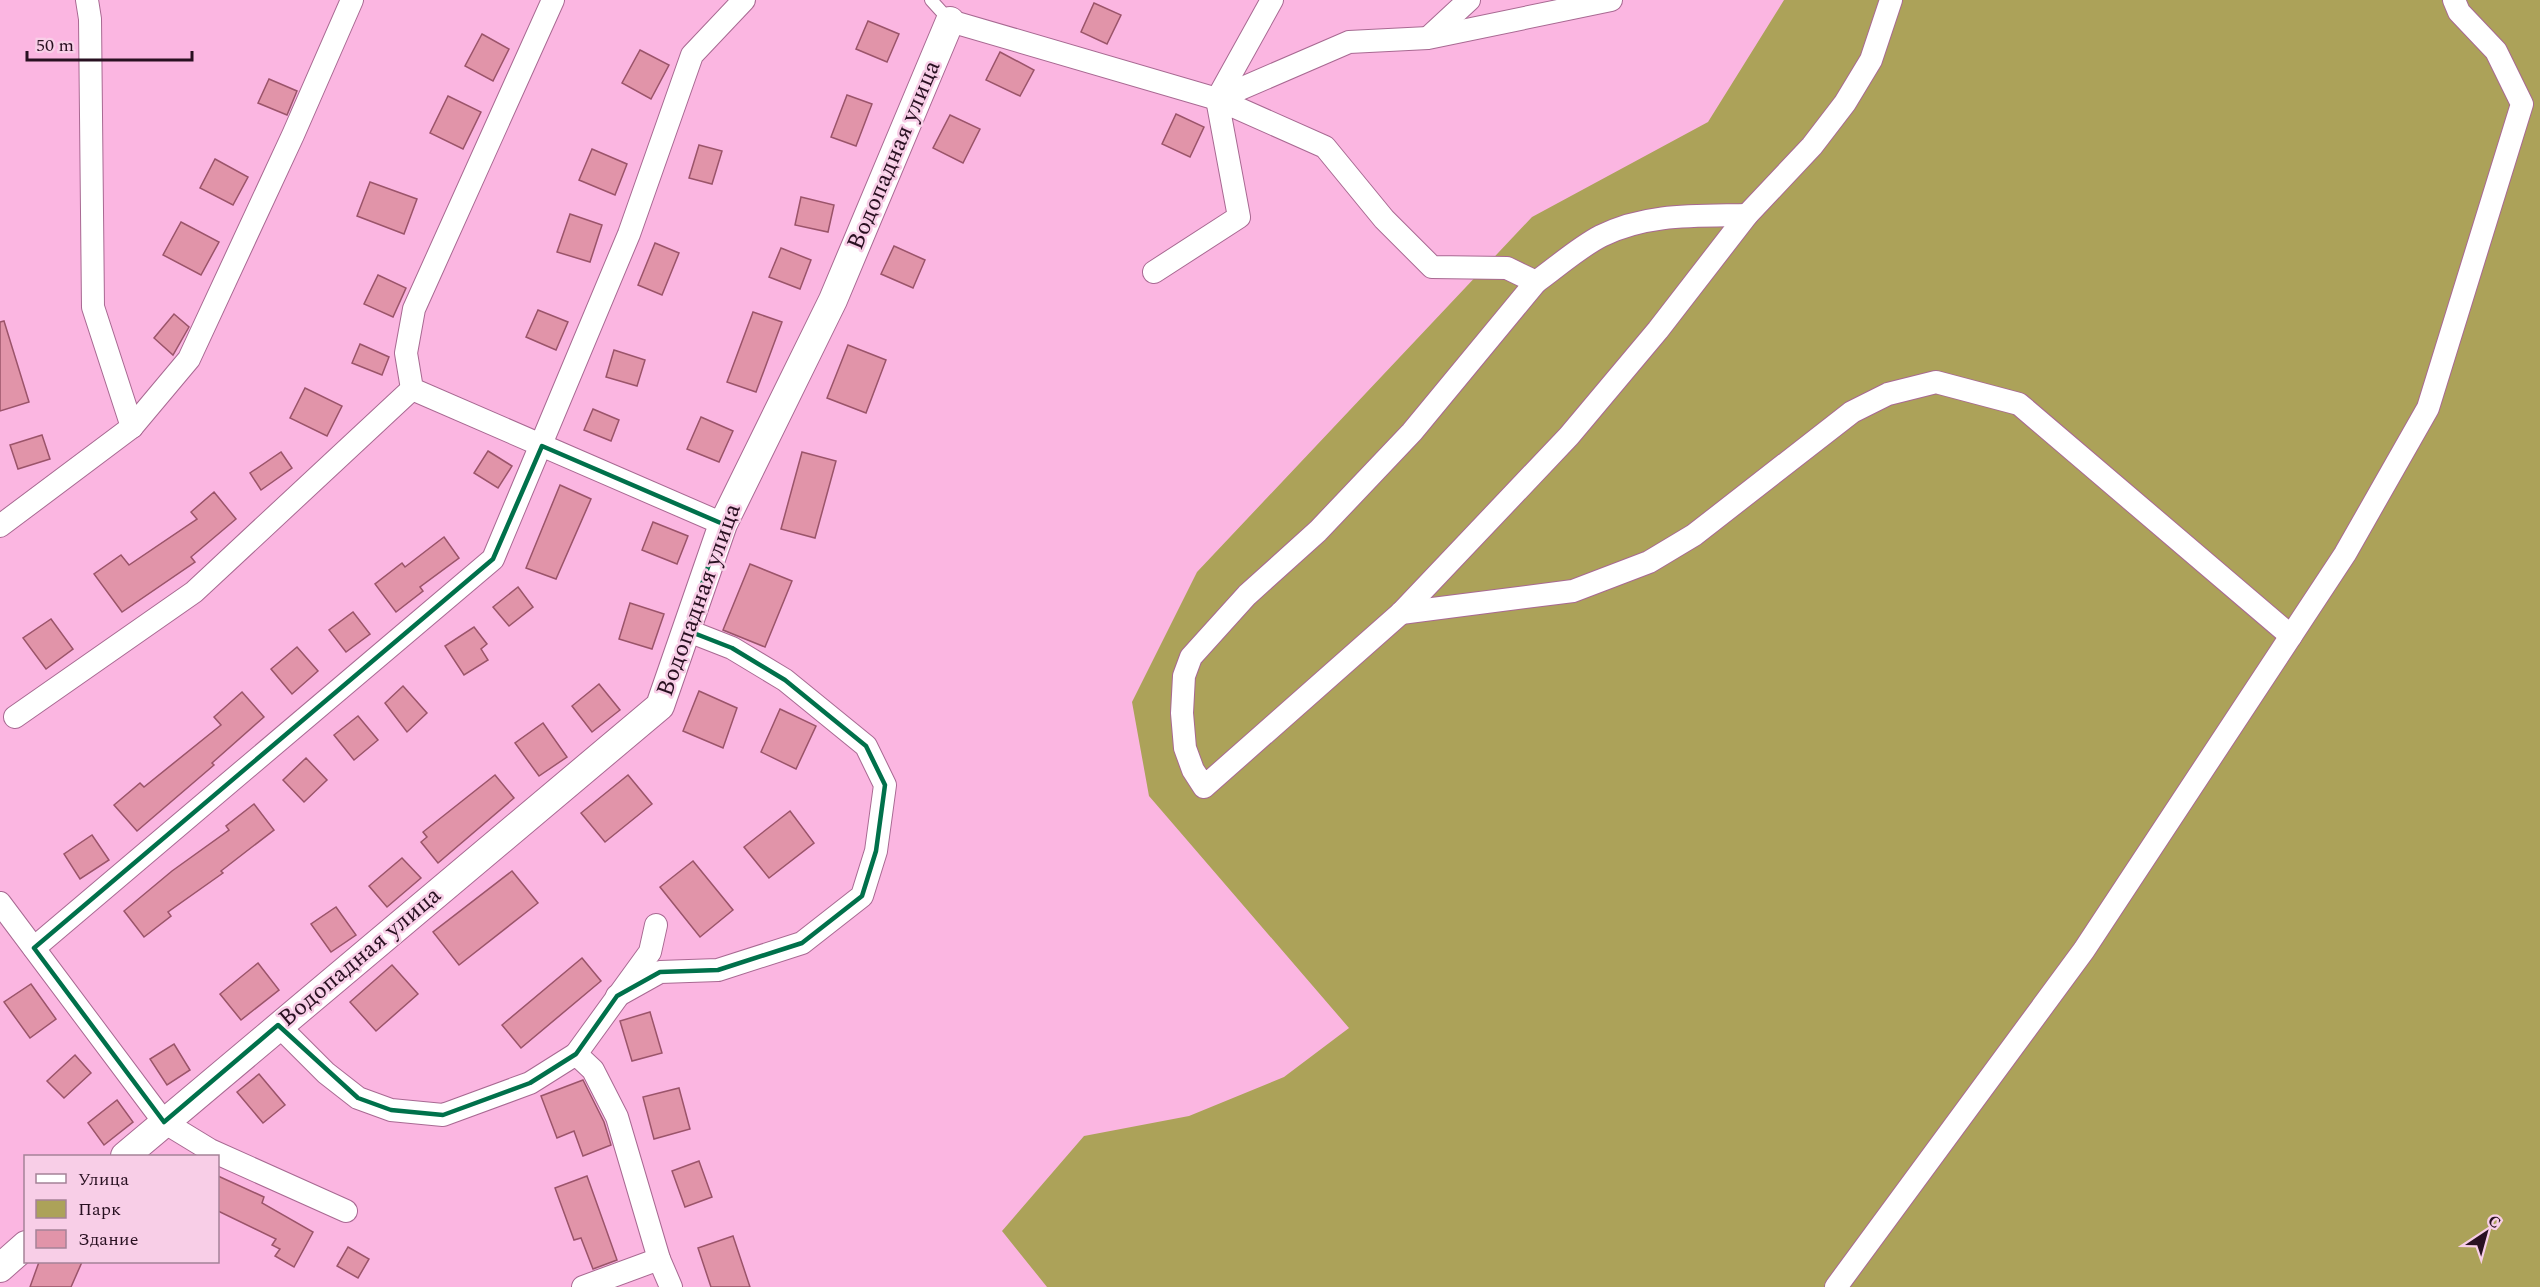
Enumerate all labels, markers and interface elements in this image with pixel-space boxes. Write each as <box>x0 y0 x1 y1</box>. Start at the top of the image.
scale bar <box>27 24 192 62</box>
text: 50 m <box>36 32 74 59</box>
street label: Водопадная улица <box>838 54 950 255</box>
street label: Водопадная улица <box>647 498 751 702</box>
street label: Водопадная улица <box>271 878 450 1036</box>
legend <box>24 1155 219 1263</box>
text: Улица <box>78 1166 129 1193</box>
text: Парк <box>78 1196 121 1223</box>
north arrow <box>2456 1203 2516 1263</box>
text: С <box>2483 1209 2506 1235</box>
text: Здание <box>78 1226 138 1253</box>

